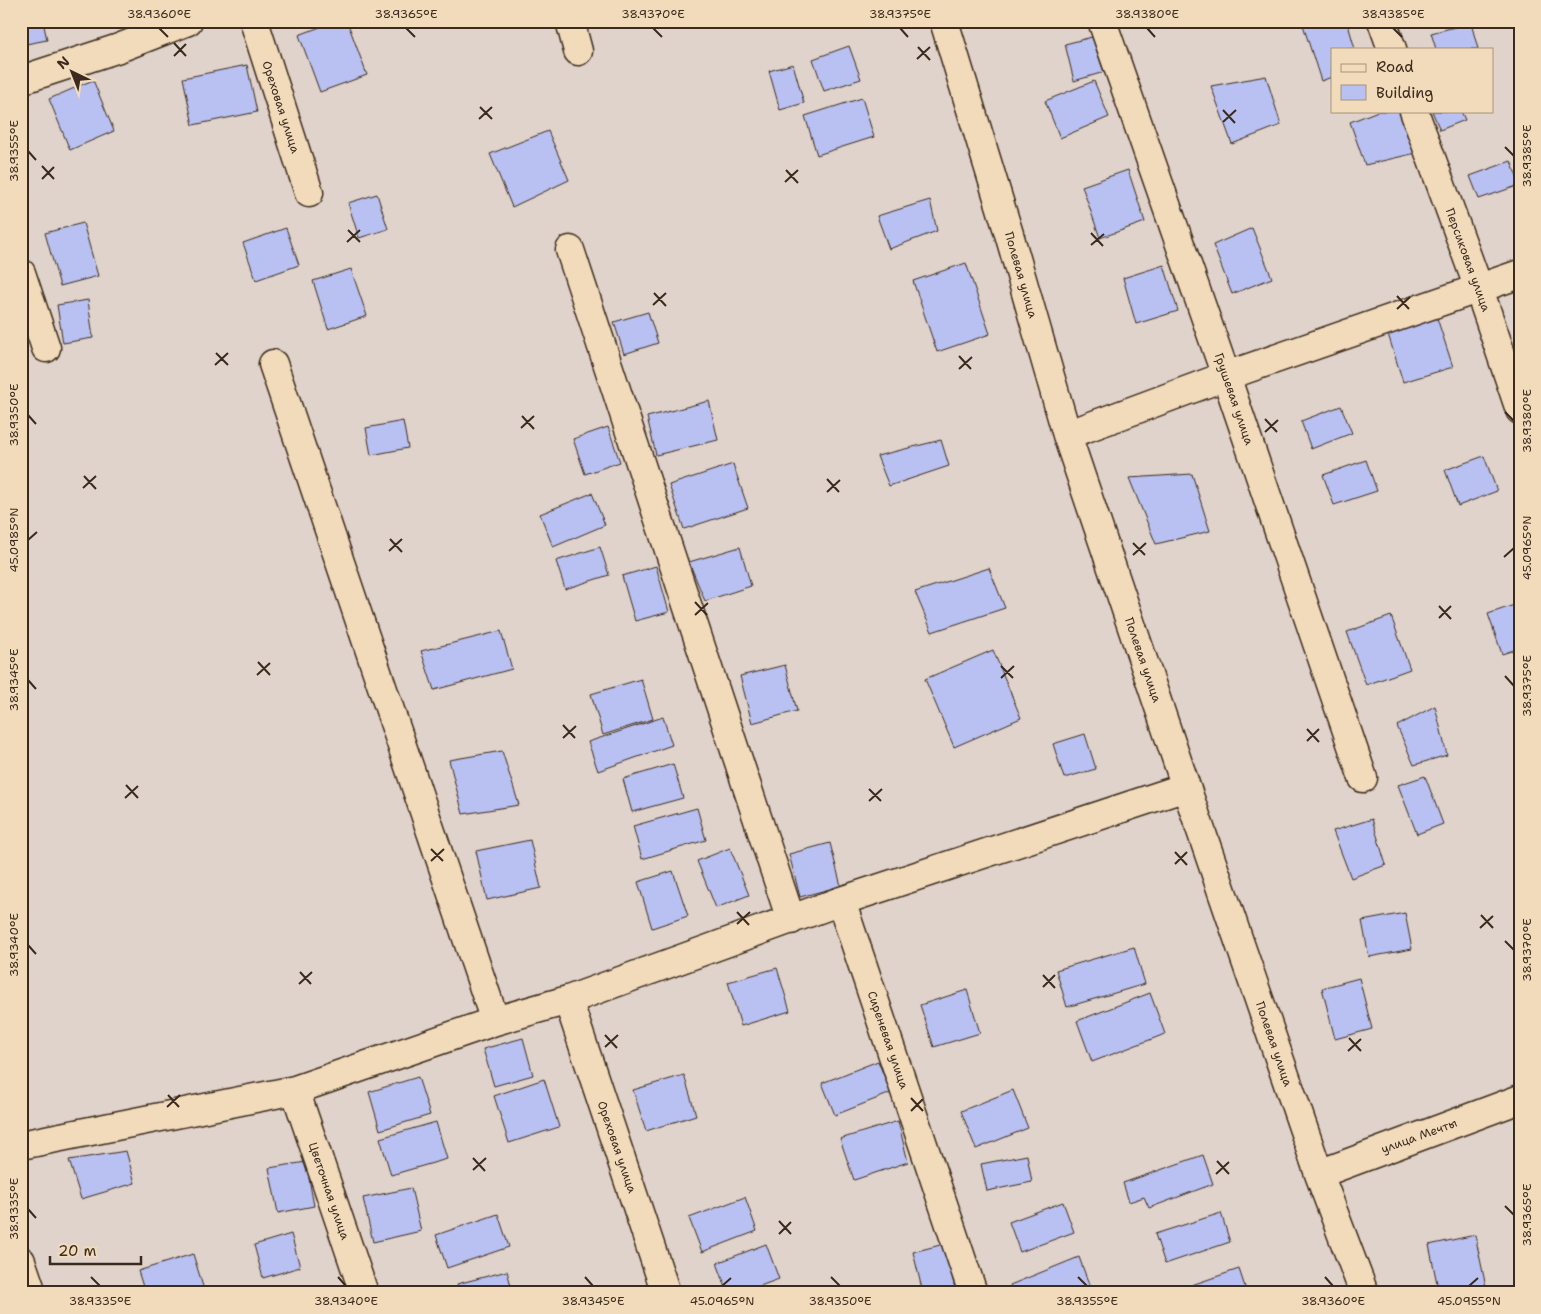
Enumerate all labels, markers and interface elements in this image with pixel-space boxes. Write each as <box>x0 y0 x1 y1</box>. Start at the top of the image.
text: 38.9360°E <box>127 6 191 22</box>
text: 38.9365°E <box>375 6 437 22</box>
text: 38.9370°E <box>621 6 685 22</box>
text: 38.9375°E <box>869 6 931 22</box>
text: 38.9380°E <box>1115 6 1179 22</box>
text: 38.9385°E <box>1361 6 1425 22</box>
north arrow <box>48 48 98 98</box>
legend <box>1331 48 1494 112</box>
text: N <box>53 52 73 73</box>
text: Road <box>1376 57 1414 77</box>
street label: Ореховая улица <box>259 59 304 156</box>
text: Building <box>1376 83 1433 103</box>
text: 38.9355°E <box>6 120 22 182</box>
text: 38.9385°E <box>1519 124 1535 188</box>
street label: Персиковая улица <box>1442 206 1494 315</box>
street label: Полевая улица <box>1001 230 1041 321</box>
street label: Грушевая улица <box>1211 351 1257 448</box>
text: 38.9350°E <box>6 383 22 447</box>
text: 38.9380°E <box>1519 389 1535 453</box>
text: 45.0985°N <box>6 508 22 572</box>
text: 45.0965°N <box>1519 516 1535 580</box>
street label: Полевая улица <box>1121 615 1165 705</box>
text: 38.9345°E <box>6 649 22 711</box>
text: 38.9375°E <box>1519 655 1535 717</box>
text: 38.9340°E <box>6 913 22 977</box>
text: 38.9370°E <box>1519 918 1535 982</box>
street label: Сиреневая улица <box>864 989 912 1092</box>
street label: Полевая улица <box>1252 999 1296 1089</box>
street label: Ореховая улица <box>594 1099 640 1196</box>
street label: улица Мечты <box>1379 1115 1459 1157</box>
street label: Цветочная улица <box>305 1140 353 1242</box>
text: 38.9335°E <box>6 1178 22 1240</box>
text: 38.9365°E <box>1519 1184 1535 1246</box>
scale bar <box>50 1234 141 1266</box>
text: 20 m <box>58 1241 97 1261</box>
text: 38.9335°E <box>69 1293 131 1309</box>
text: 38.9340°E <box>314 1293 378 1309</box>
text: 38.9345°E <box>562 1293 624 1309</box>
text: 45.0965°N <box>690 1293 754 1309</box>
text: 38.9350°E <box>808 1293 872 1309</box>
text: 38.9355°E <box>1056 1293 1118 1309</box>
text: 38.9360°E <box>1301 1293 1365 1309</box>
text: 45.0955°N <box>1437 1293 1501 1309</box>

